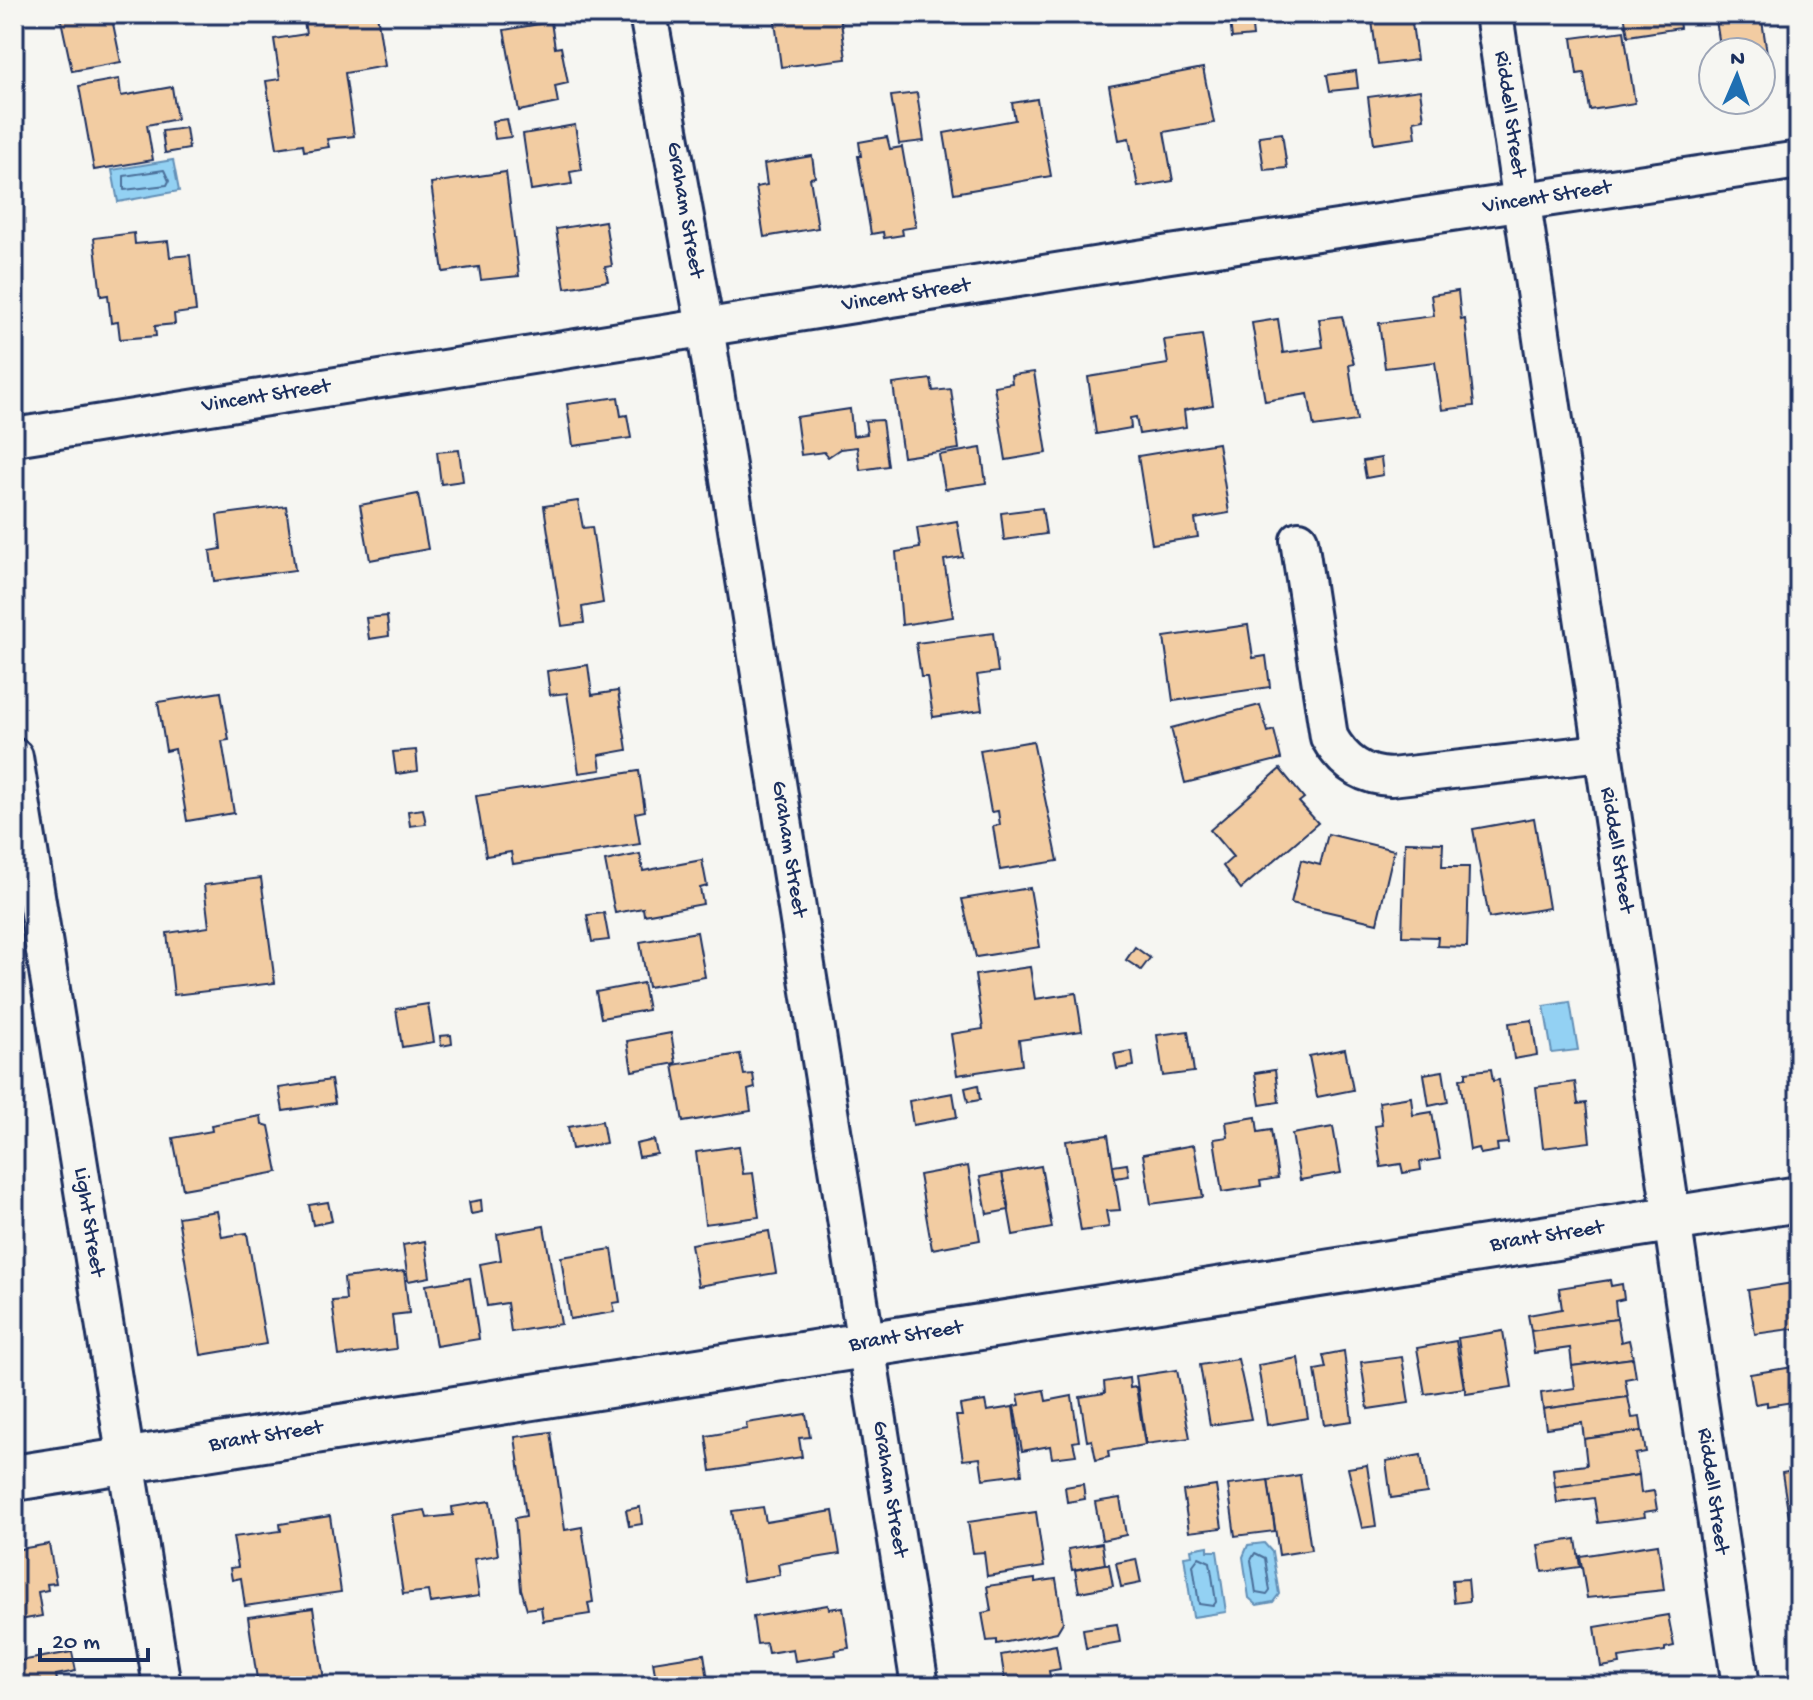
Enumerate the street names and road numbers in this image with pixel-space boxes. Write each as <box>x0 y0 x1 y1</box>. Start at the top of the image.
street label: Riddell Street <box>1487 49 1531 181</box>
street label: Graham Street <box>659 140 709 282</box>
street label: Vincent Street <box>1480 175 1615 221</box>
street label: Vincent Street <box>839 273 974 319</box>
street label: Vincent Street <box>199 374 334 420</box>
street label: Graham Street <box>764 779 812 921</box>
street label: Riddell Street <box>1593 785 1639 917</box>
street label: Light Street <box>67 1166 110 1280</box>
street label: Brant Street <box>1487 1215 1608 1259</box>
street label: Brant Street <box>846 1315 967 1359</box>
street label: Brant Street <box>206 1415 327 1459</box>
street label: Graham Street <box>865 1419 913 1561</box>
street label: Riddell Street <box>1690 1426 1734 1558</box>

